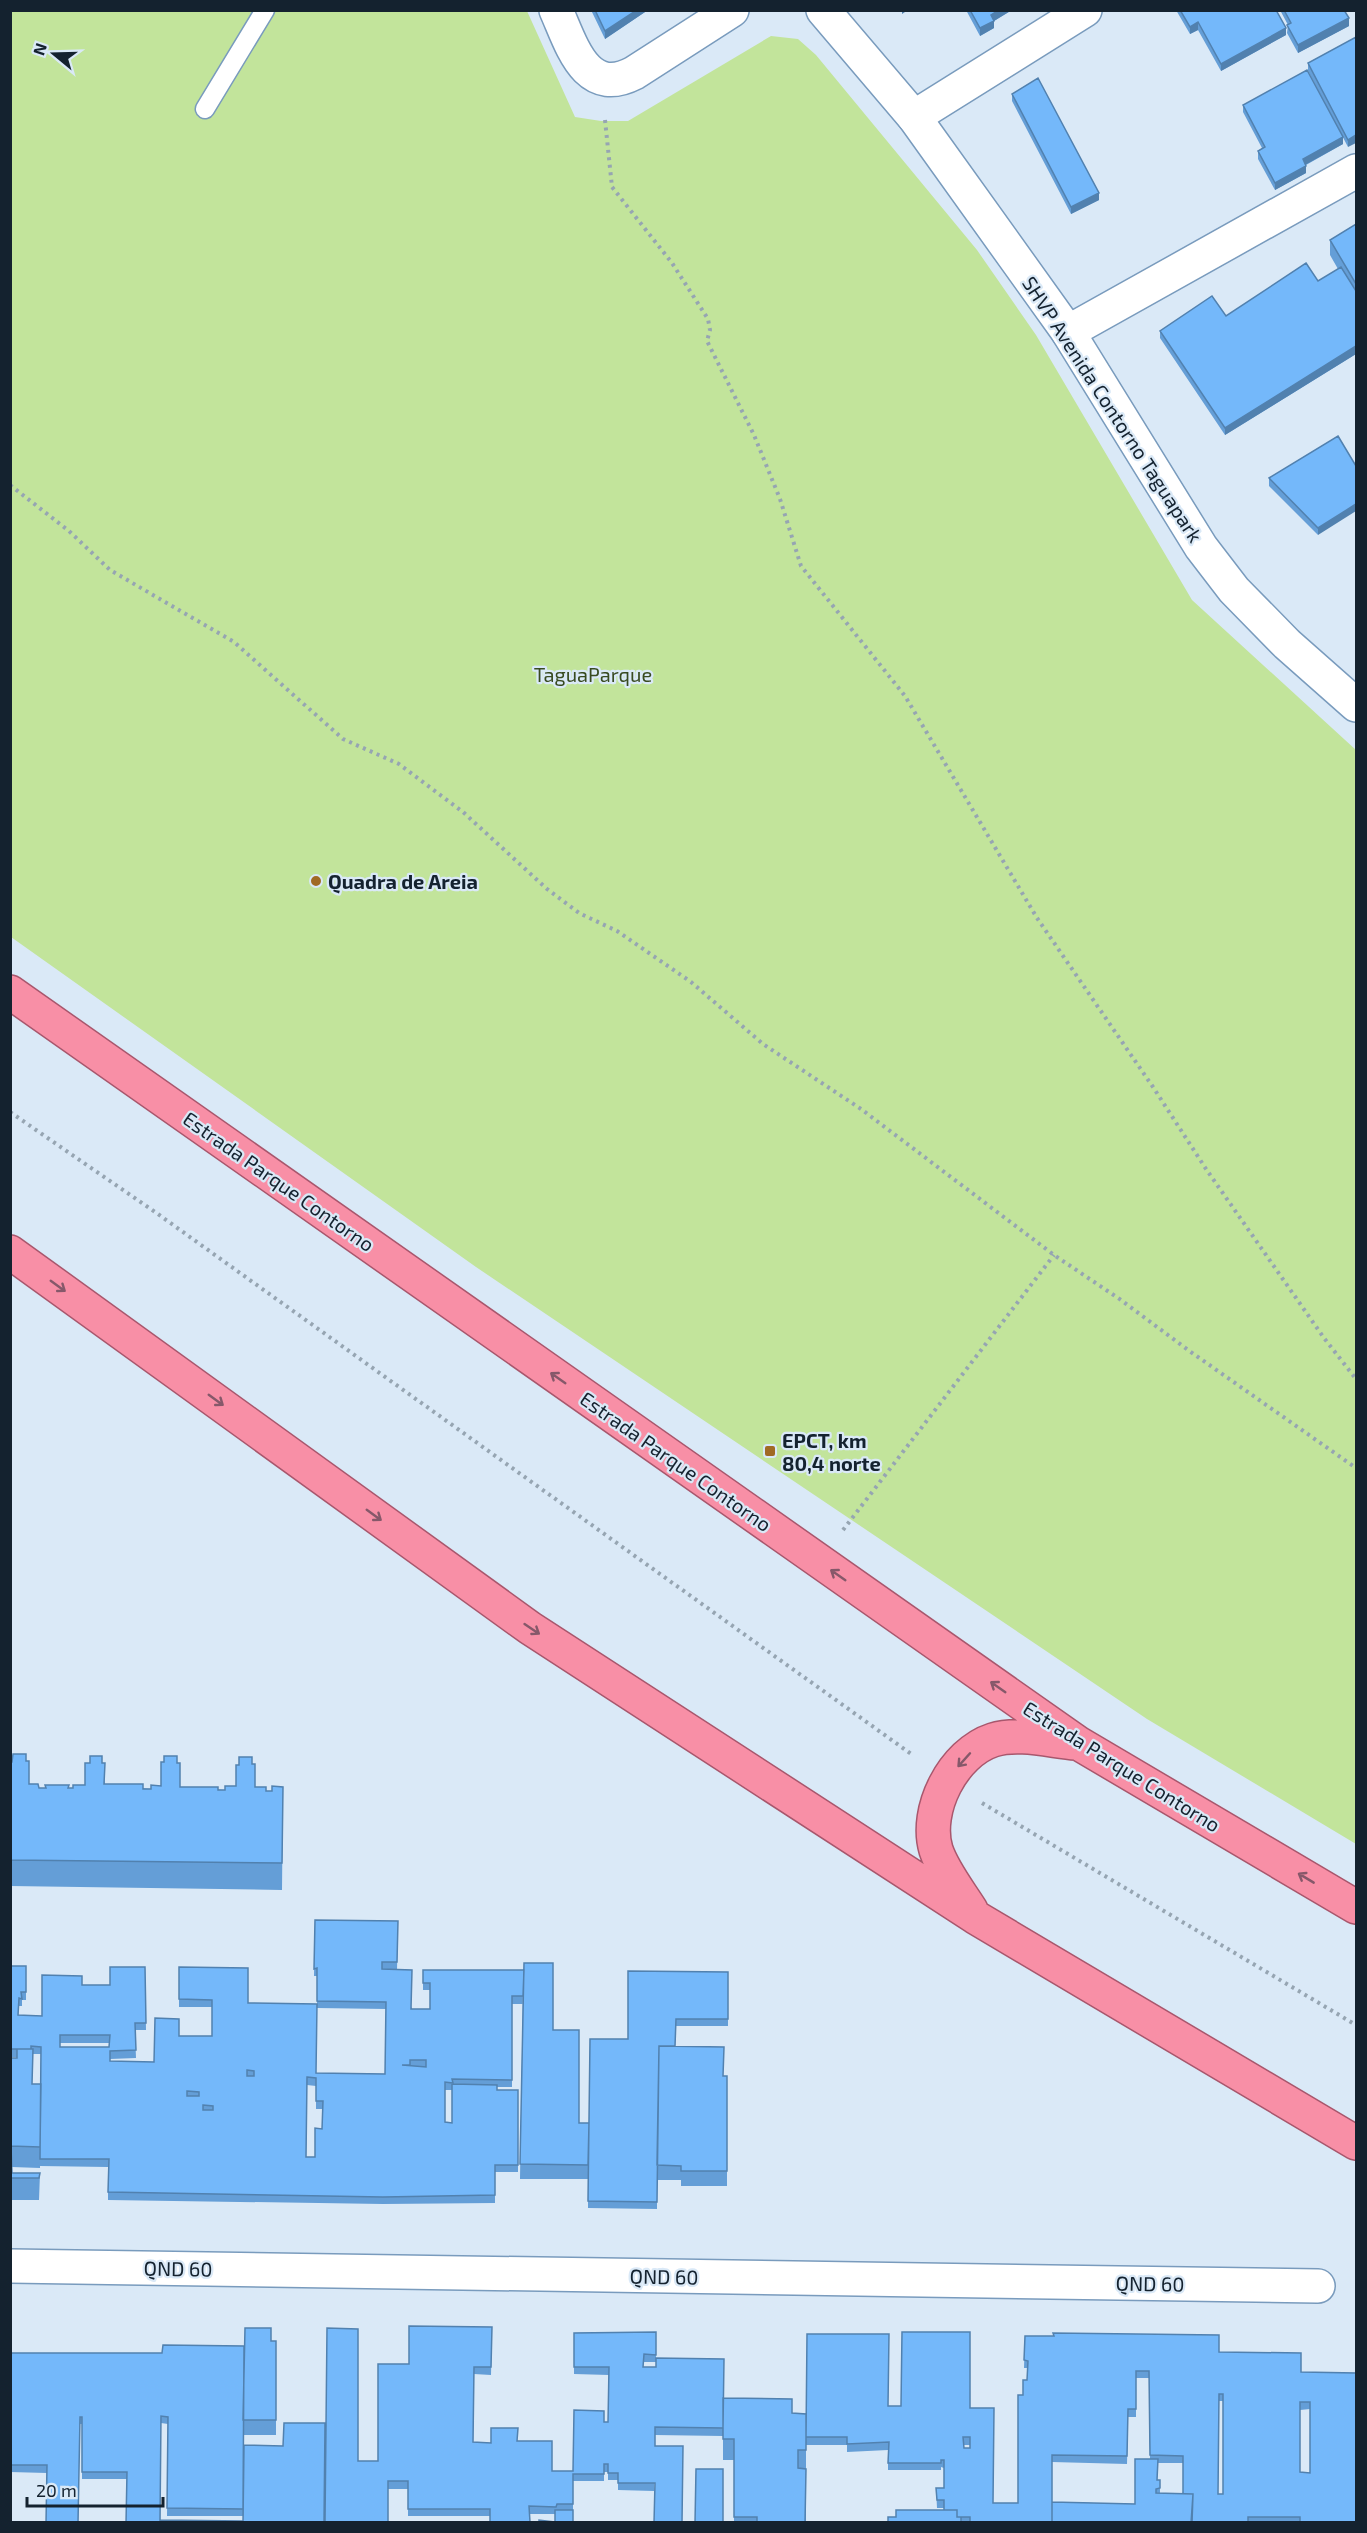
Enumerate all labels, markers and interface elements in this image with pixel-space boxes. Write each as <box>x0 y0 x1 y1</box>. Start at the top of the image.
north arrow <box>24 24 84 84</box>
text: N <box>28 40 50 58</box>
street label: SHVP Avenida Contorno Taguapark <box>1018 271 1208 547</box>
park label: TaguaParque <box>534 662 652 686</box>
place label: Quadra de Areia <box>328 869 478 894</box>
marker: Quadra de Areia <box>309 874 323 888</box>
street label: Estrada Parque Contorno <box>179 1106 379 1256</box>
one-way arrow <box>49 1280 65 1292</box>
one-way arrow <box>551 1372 567 1384</box>
street label: Estrada Parque Contorno <box>576 1386 776 1536</box>
one-way arrow <box>207 1394 223 1407</box>
place label: EPCT, km 80,4 norte <box>782 1428 881 1475</box>
marker: EPCT, km 80,4 norte <box>763 1444 777 1458</box>
one-way arrow <box>365 1509 381 1521</box>
one-way arrow <box>830 1569 847 1581</box>
one-way arrow <box>523 1623 539 1635</box>
one-way arrow <box>990 1681 1006 1693</box>
street label: Estrada Parque Contorno <box>1019 1695 1225 1837</box>
one-way arrow <box>957 1752 971 1767</box>
one-way arrow <box>1298 1871 1315 1883</box>
street label: QND 60 <box>143 2255 213 2281</box>
street label: QND 60 <box>629 2263 699 2289</box>
street label: QND 60 <box>1115 2270 1185 2296</box>
scale bar <box>27 2470 164 2508</box>
text: 20 m <box>36 2479 77 2501</box>

